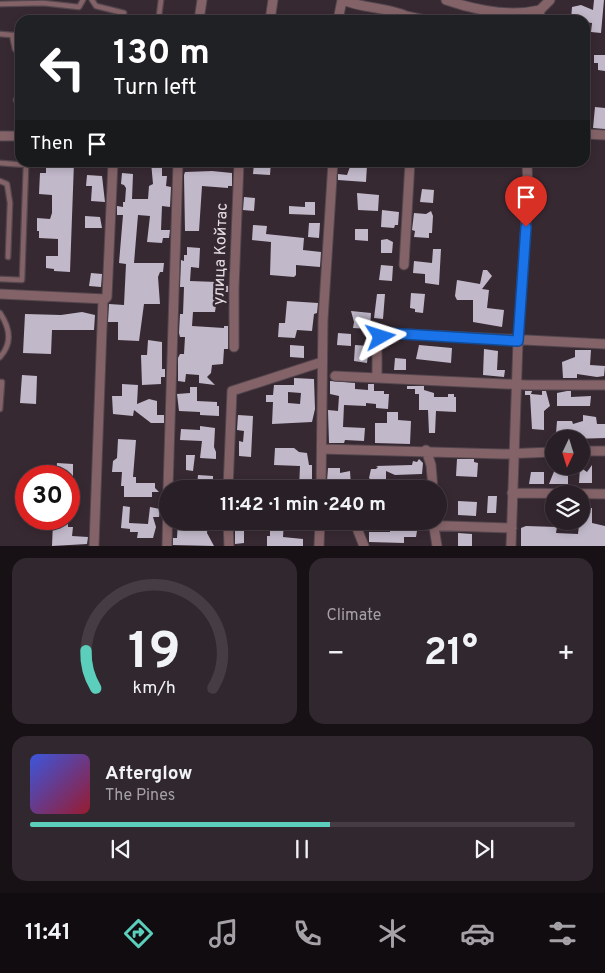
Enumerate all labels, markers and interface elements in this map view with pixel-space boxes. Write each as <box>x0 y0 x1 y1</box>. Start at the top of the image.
text: 130 m <box>113 32 210 76</box>
icon: left <box>30 35 95 100</box>
text: Turn left <box>113 75 196 102</box>
icon: arrive <box>83 130 111 158</box>
text: Then <box>30 132 73 156</box>
pin <box>505 176 547 227</box>
icon: arrive <box>512 183 540 211</box>
street label: улица Койтас <box>209 203 233 305</box>
position arrow <box>354 310 406 362</box>
north arrow <box>545 430 590 475</box>
map controls <box>545 430 590 530</box>
speed limit sign: 30 <box>15 465 80 530</box>
button: layers <box>545 485 590 530</box>
text: 11:42 · 1 min · 240 m <box>220 493 386 517</box>
text: Climate <box>327 606 381 626</box>
text: 19 <box>128 621 181 687</box>
text: 21° <box>424 630 478 679</box>
text: − <box>327 637 345 673</box>
text: + <box>557 637 575 673</box>
text: km/h <box>133 677 176 700</box>
text: Afterglow <box>105 762 193 786</box>
text: The Pines <box>105 786 175 806</box>
icon: previous <box>107 835 135 863</box>
icon: pause <box>288 835 316 863</box>
icon: next <box>470 835 498 863</box>
icon: directions <box>121 916 156 951</box>
icon: music <box>206 916 241 951</box>
icon: phone <box>290 916 325 951</box>
icon: climate <box>375 916 410 951</box>
icon: car <box>460 916 495 951</box>
icon: filters <box>545 916 580 951</box>
text: 11:41 <box>25 920 71 947</box>

